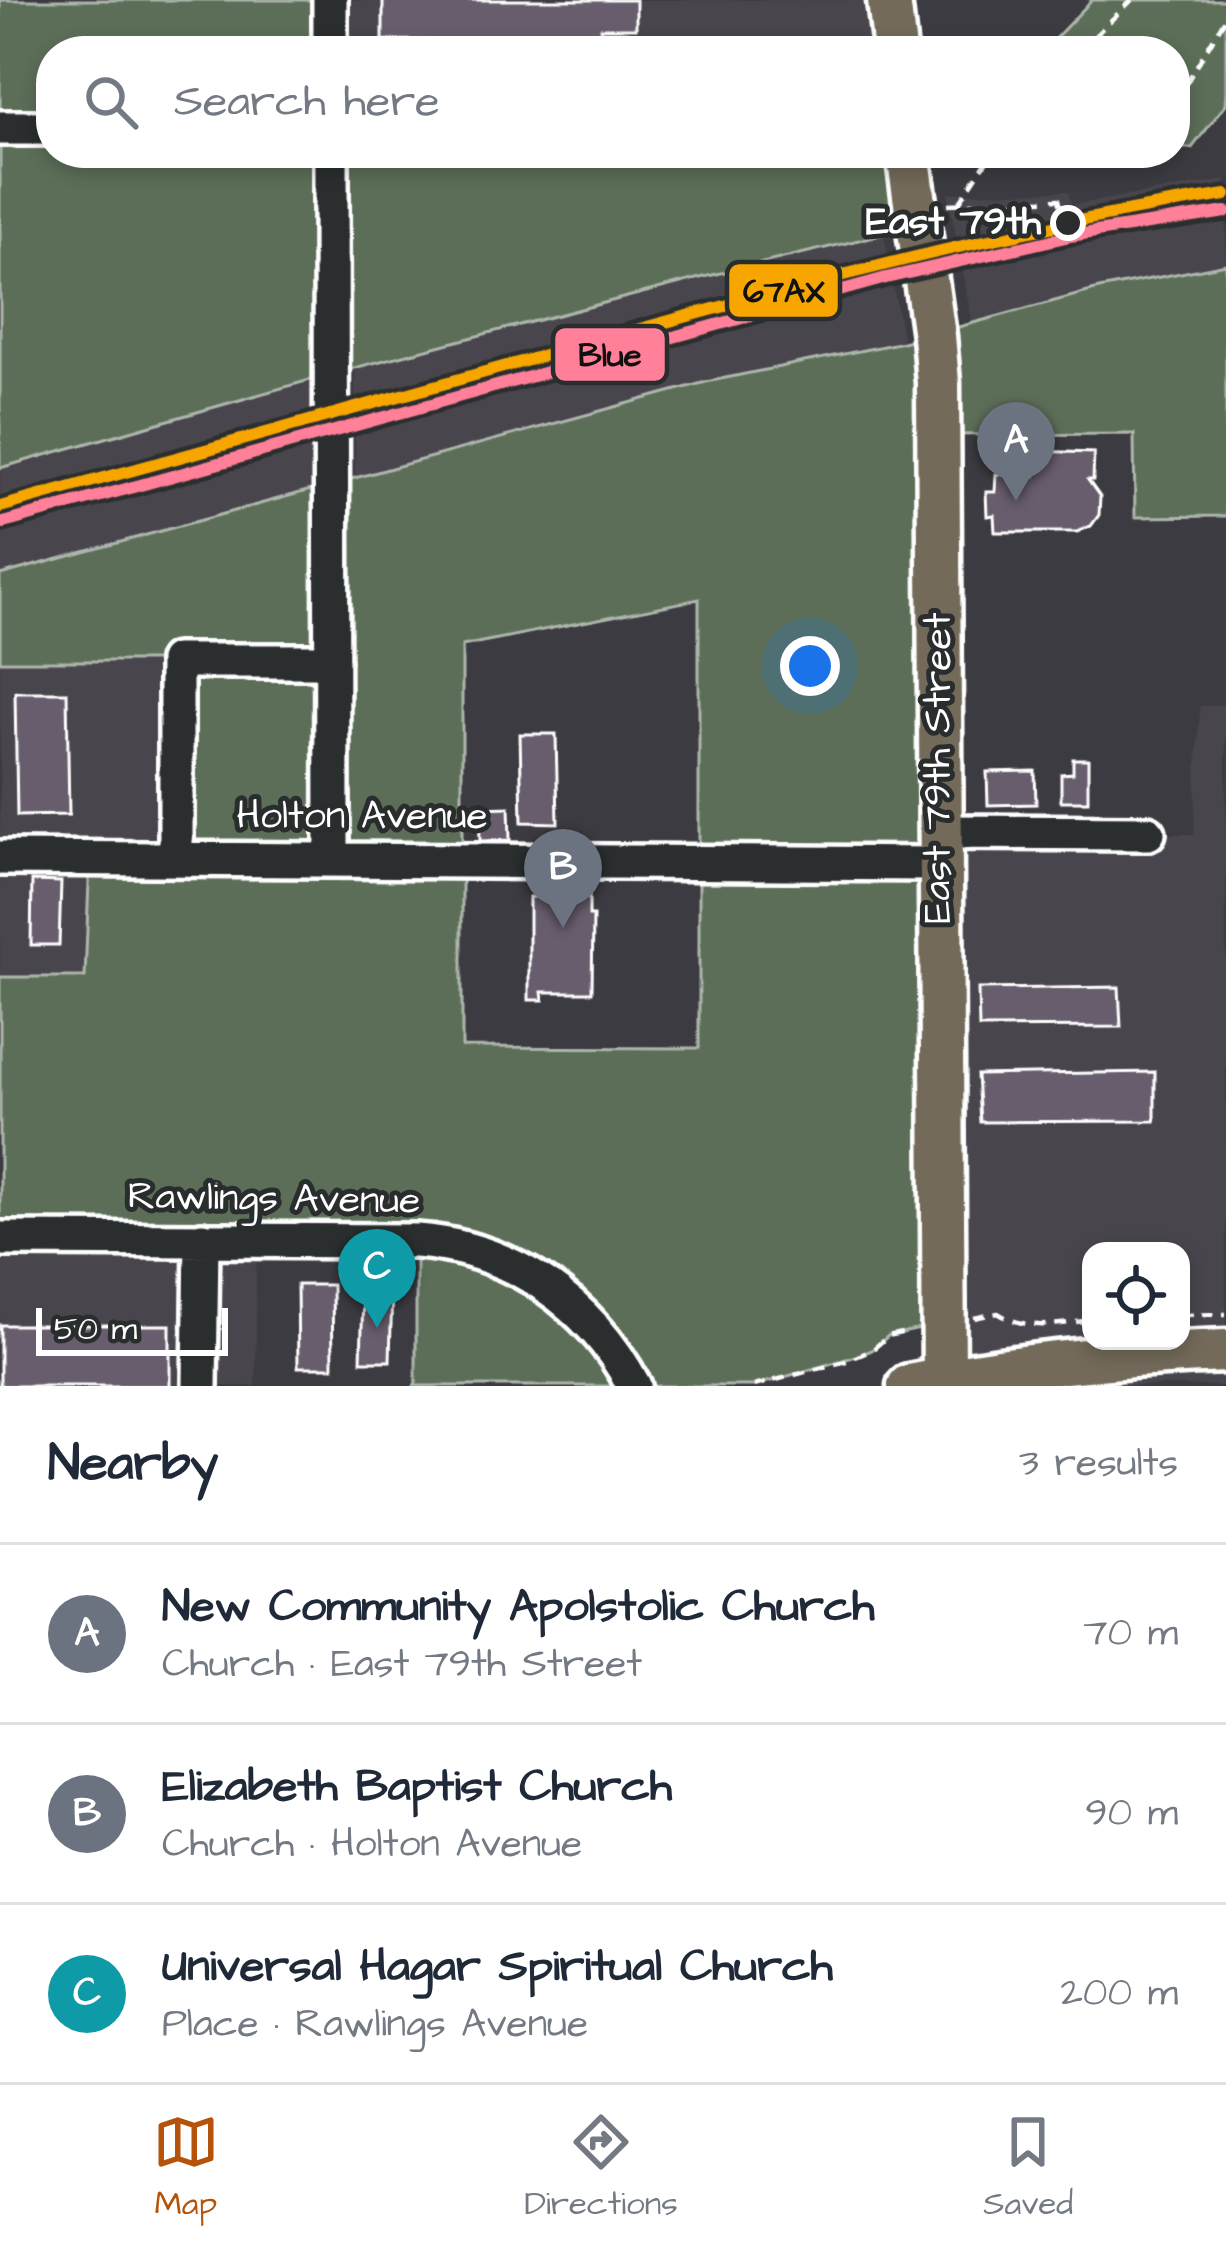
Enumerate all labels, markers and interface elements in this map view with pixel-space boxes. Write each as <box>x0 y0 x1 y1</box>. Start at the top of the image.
search box <box>36 36 1190 168</box>
icon: search <box>78 69 144 135</box>
text: Search here <box>174 71 440 133</box>
place label: East 79th <box>866 196 1042 250</box>
marker: East 79th <box>1052 207 1084 239</box>
line badge: 67AX <box>727 262 840 319</box>
text: 67AX <box>743 269 825 315</box>
line badge: Blue <box>553 326 667 383</box>
text: Blue <box>578 333 642 379</box>
pin: A <box>977 402 1055 501</box>
street label: East 79th Street <box>912 612 966 924</box>
your location <box>780 636 840 696</box>
street label: Holton Avenue <box>236 790 488 844</box>
pin: B <box>524 829 602 928</box>
street label: Rawlings Avenue <box>127 1169 421 1229</box>
pin: C <box>338 1229 416 1328</box>
map controls <box>1082 1242 1190 1350</box>
button: locate <box>1082 1242 1190 1350</box>
scale bar <box>36 1302 228 1355</box>
text: 50 m <box>54 1306 137 1352</box>
text: Nearby <box>48 1429 218 1500</box>
text: 3 results <box>1019 1437 1178 1491</box>
text: New Community Apolstolic Church <box>162 1576 875 1638</box>
text: A <box>75 1607 99 1661</box>
text: 70 m <box>1083 1607 1178 1661</box>
text: Church · East 79th Street <box>162 1638 642 1692</box>
text: Elizabeth Baptist Church <box>162 1756 672 1818</box>
text: B <box>73 1787 101 1841</box>
text: 90 m <box>1085 1787 1178 1841</box>
text: Church · Holton Avenue <box>162 1818 582 1872</box>
text: Universal Hagar Spiritual Church <box>162 1936 833 1998</box>
text: C <box>73 1967 101 2021</box>
text: 200 m <box>1061 1967 1178 2021</box>
text: Place · Rawlings Avenue <box>162 1998 588 2052</box>
tab: Map <box>153 2109 219 2227</box>
tab: Directions <box>524 2109 678 2227</box>
tab: Saved <box>983 2109 1073 2227</box>

